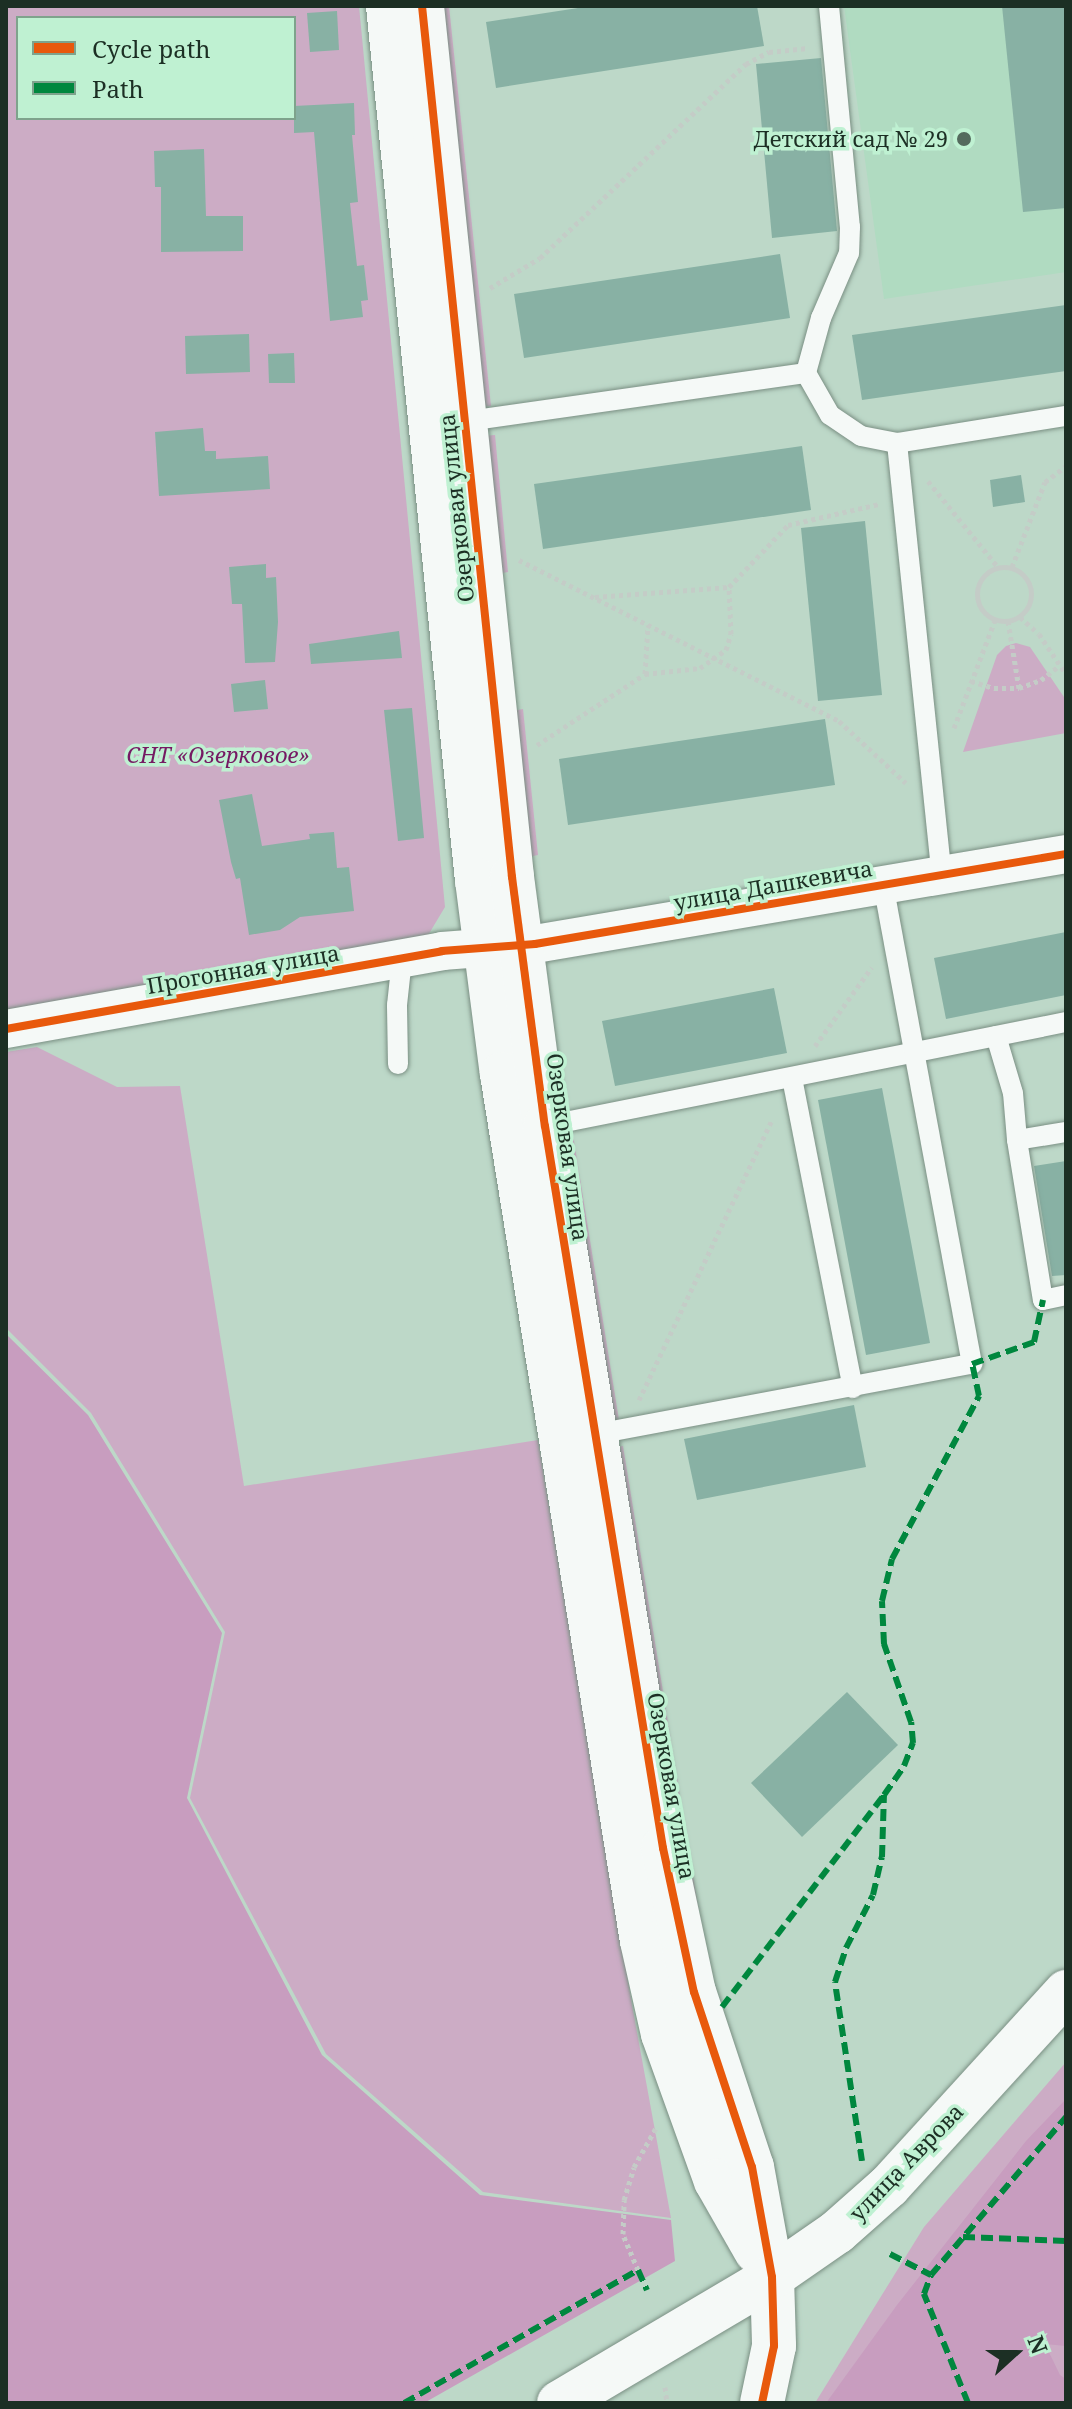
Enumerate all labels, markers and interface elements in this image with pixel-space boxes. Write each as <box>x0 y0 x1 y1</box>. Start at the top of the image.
legend <box>16 16 296 120</box>
text: Cycle path <box>92 32 211 65</box>
text: Path <box>92 72 144 105</box>
place label: Детский сад № 29 <box>753 126 948 152</box>
marker: Детский сад № 29 <box>955 130 973 148</box>
street label: Озерковая улица <box>433 413 479 603</box>
park label: СНТ «Озерковое» <box>126 742 310 768</box>
street label: улица Дашкевича <box>671 855 875 915</box>
street label: Прогонная улица <box>144 939 342 999</box>
street label: Озерковая улица <box>542 1052 594 1242</box>
street label: Озерковая улица <box>643 1691 701 1881</box>
street label: улица Аврова <box>843 2098 969 2226</box>
north arrow <box>976 2313 1056 2393</box>
text: N <box>1021 2331 1056 2358</box>

